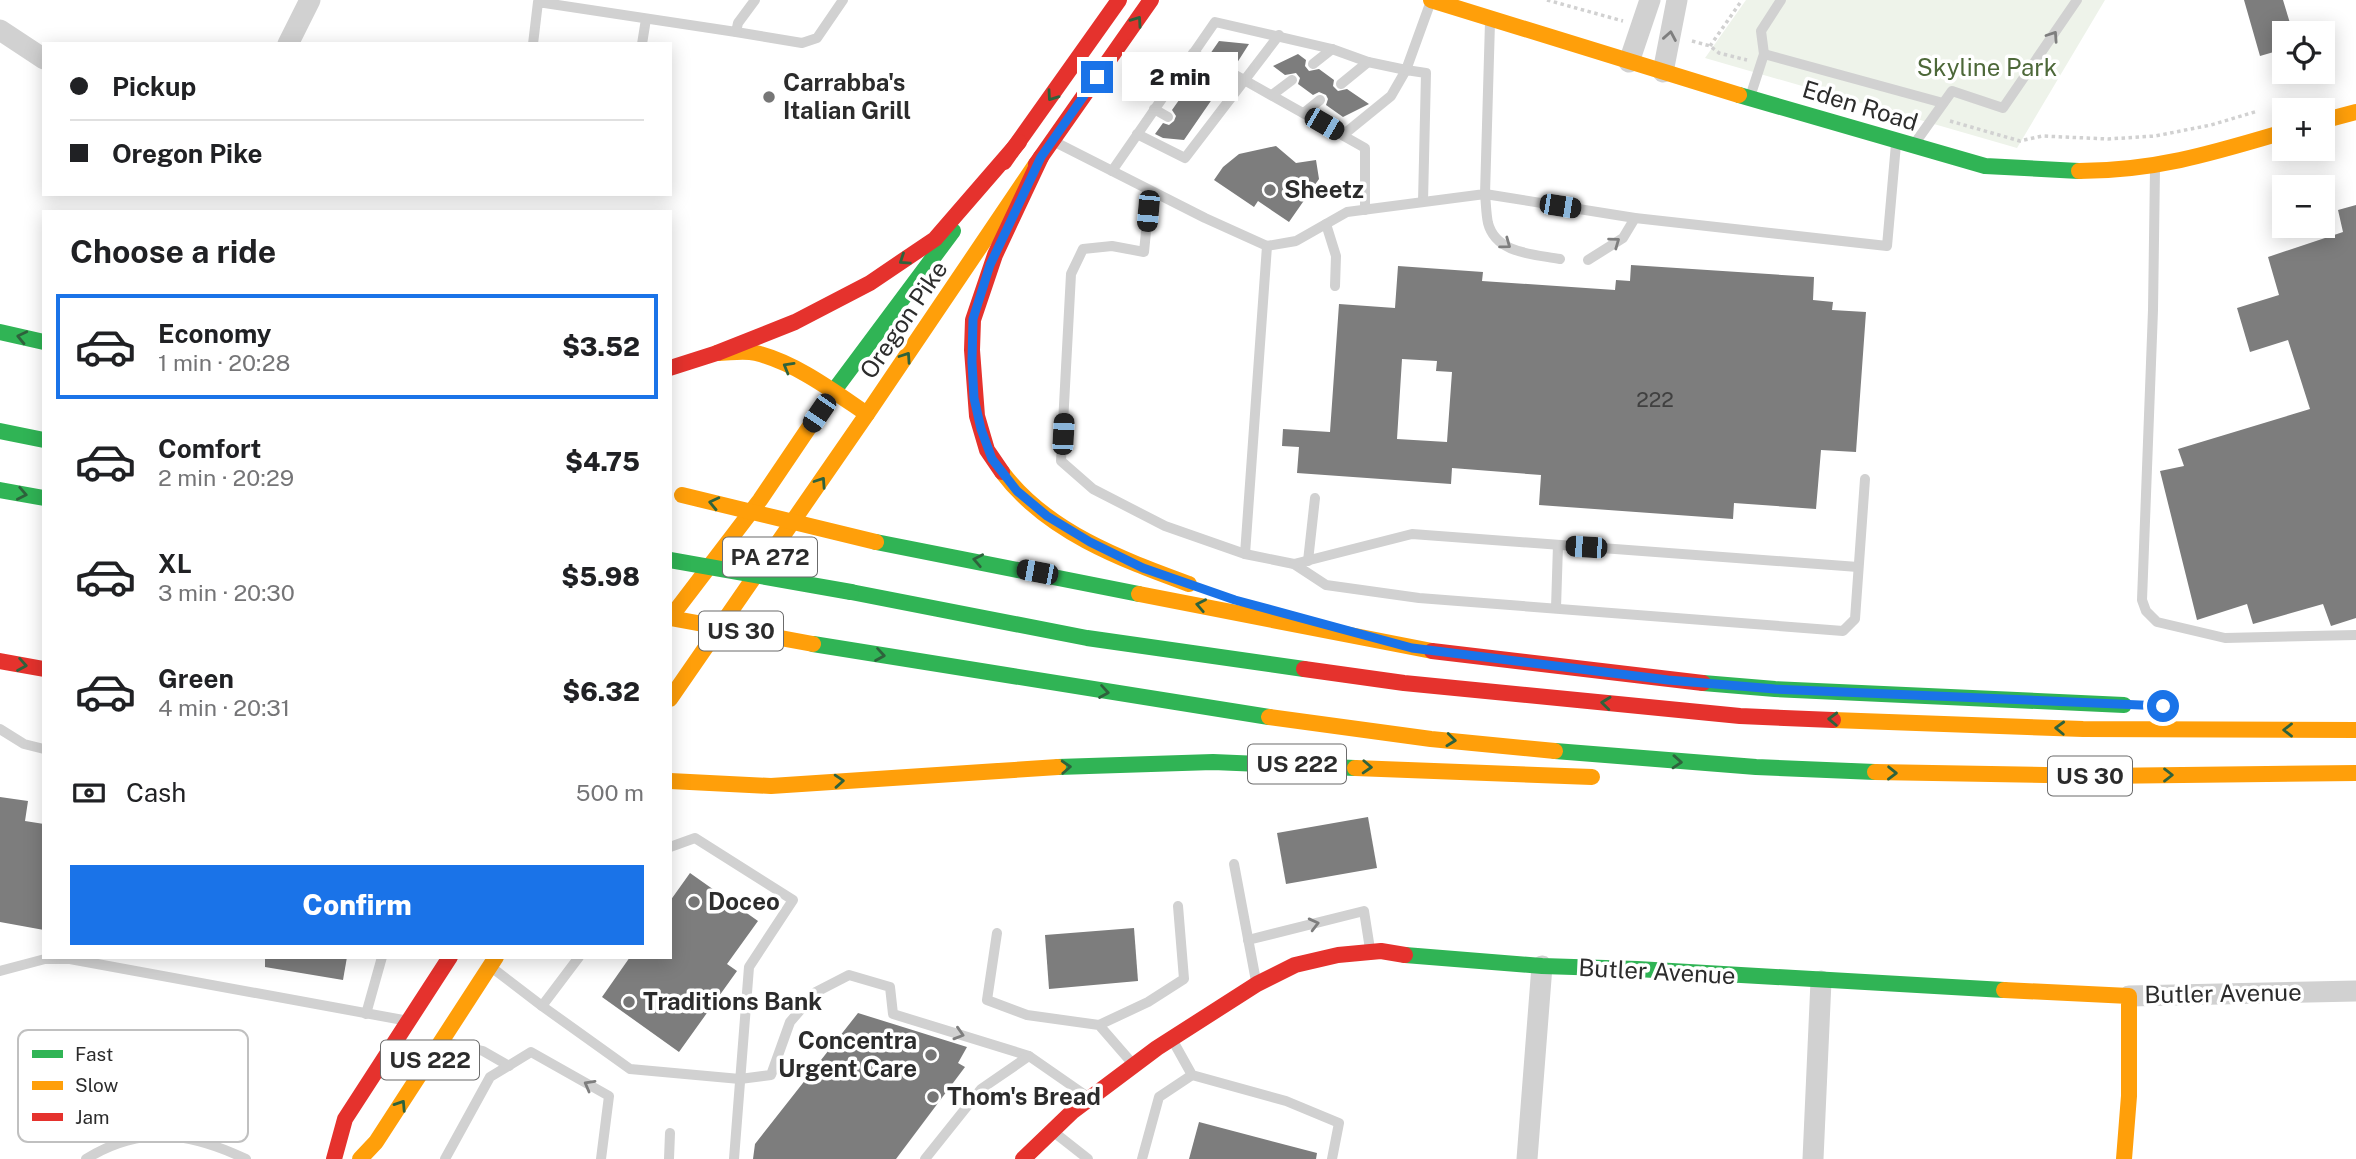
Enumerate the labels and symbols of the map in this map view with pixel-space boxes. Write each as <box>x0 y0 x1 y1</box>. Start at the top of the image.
one-way arrow <box>1129 16 1141 29</box>
one-way arrow <box>1661 30 1676 42</box>
one-way arrow <box>2045 31 2057 44</box>
callout: 2 min <box>1122 52 1237 102</box>
park label: Skyline Park <box>1917 53 2057 81</box>
route end <box>1081 61 1113 93</box>
place label: Carrabba's Italian Grill <box>783 68 911 124</box>
street label: Eden Road <box>1799 74 1921 136</box>
one-way arrow <box>1048 88 1060 101</box>
marker: Carrabba's Italian Grill <box>761 89 777 105</box>
car <box>1301 104 1348 144</box>
place label: Sheetz <box>1284 175 1364 203</box>
marker: Sheetz <box>1262 182 1278 198</box>
car <box>1136 189 1161 233</box>
car <box>1538 192 1583 220</box>
one-way arrow <box>1498 236 1510 248</box>
one-way arrow <box>1607 238 1620 250</box>
one-way arrow <box>899 252 912 264</box>
street label: Oregon Pike <box>854 255 953 384</box>
one-way arrow <box>16 331 28 346</box>
one-way arrow <box>897 352 910 365</box>
one-way arrow <box>782 362 795 375</box>
house number: 222 <box>1636 387 1674 412</box>
car <box>799 390 840 436</box>
car <box>1052 412 1075 456</box>
one-way arrow <box>813 477 826 490</box>
one-way arrow <box>16 485 28 500</box>
one-way arrow <box>708 497 720 511</box>
car <box>1565 535 1608 559</box>
road number: PA 272 <box>723 538 817 576</box>
one-way arrow <box>972 554 984 569</box>
car <box>1015 558 1060 586</box>
one-way arrow <box>1195 599 1207 614</box>
road number: US 30 <box>699 611 783 650</box>
one-way arrow <box>874 647 886 662</box>
one-way arrow <box>16 657 28 672</box>
one-way arrow <box>1098 684 1110 699</box>
route start <box>2147 690 2179 722</box>
one-way arrow <box>1600 696 1611 711</box>
one-way arrow <box>1827 712 1838 727</box>
one-way arrow <box>2055 721 2066 736</box>
one-way arrow <box>2282 722 2293 737</box>
one-way arrow <box>1445 733 1457 748</box>
road number: US 222 <box>1248 744 1346 784</box>
one-way arrow <box>1672 754 1683 769</box>
road number: US 30 <box>2048 756 2132 796</box>
one-way arrow <box>1061 759 1072 774</box>
one-way arrow <box>1361 760 1372 775</box>
one-way arrow <box>1887 765 1897 781</box>
one-way arrow <box>2163 767 2174 783</box>
one-way arrow <box>834 774 845 789</box>
place label: Doceo <box>708 887 780 915</box>
marker: Doceo <box>686 894 702 910</box>
one-way arrow <box>1308 918 1320 932</box>
street label: Butler Avenue <box>1578 953 1736 989</box>
street label: Butler Avenue <box>2144 978 2302 1008</box>
place label: Traditions Bank <box>643 987 822 1015</box>
marker: Traditions Bank <box>621 994 637 1010</box>
place label: Concentra Urgent Care <box>778 1026 917 1082</box>
one-way arrow <box>952 1026 964 1041</box>
legend <box>18 1030 248 1142</box>
road number: US 222 <box>381 1040 479 1079</box>
text: Fast <box>75 1043 113 1065</box>
marker: Concentra Urgent Care <box>923 1047 939 1063</box>
text: Slow <box>75 1074 119 1096</box>
one-way arrow <box>584 1080 596 1093</box>
place label: Thom's Bread <box>947 1082 1101 1110</box>
marker: Thom's Bread <box>925 1089 941 1105</box>
one-way arrow <box>393 1099 406 1112</box>
text: Jam <box>75 1106 109 1128</box>

